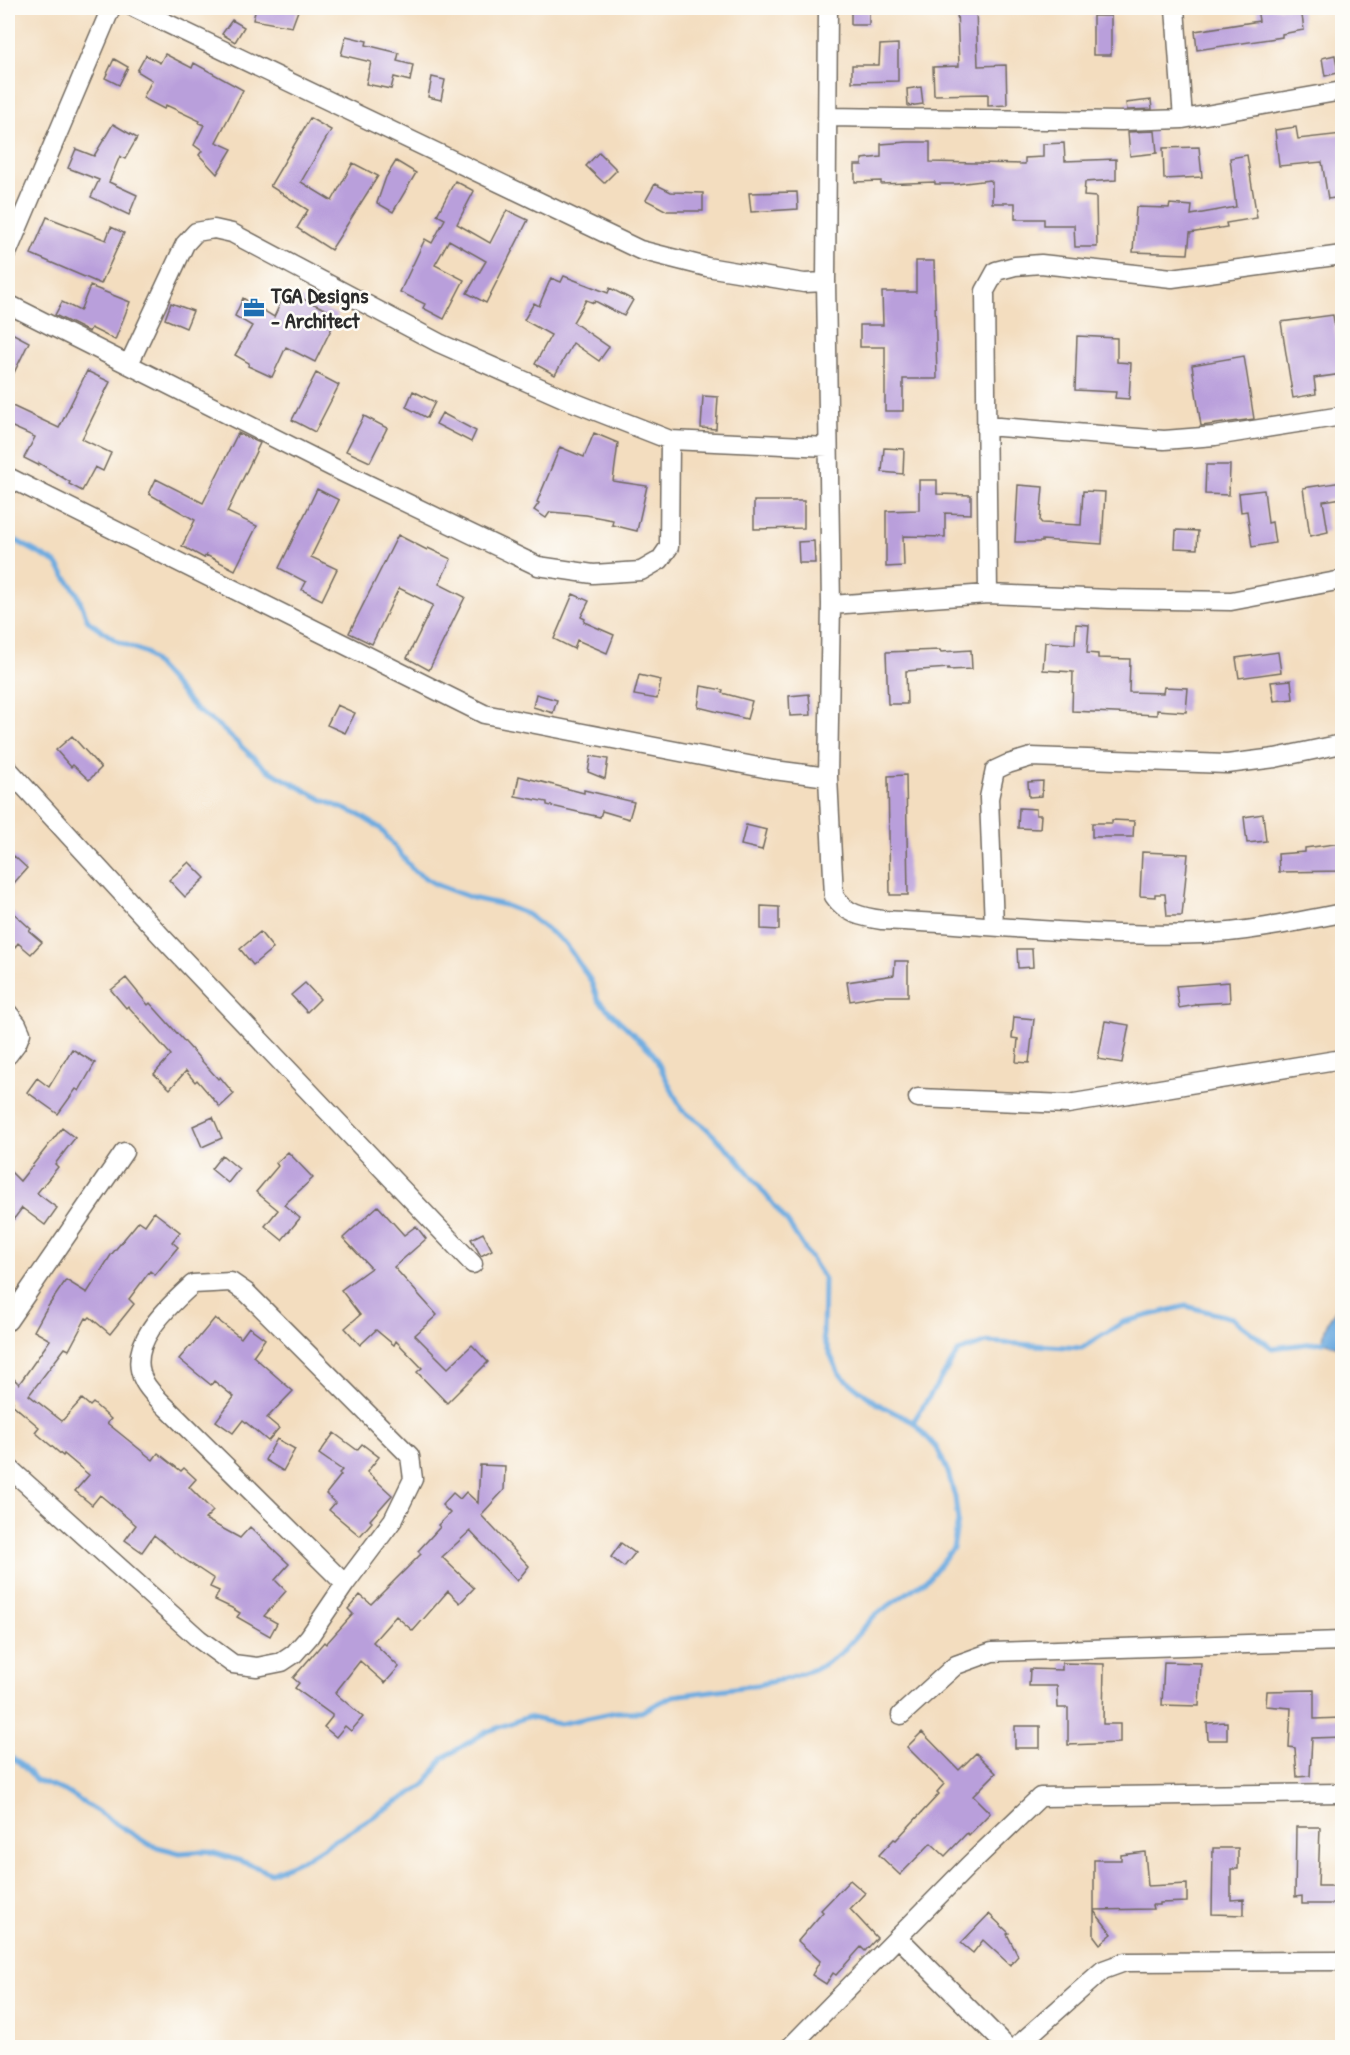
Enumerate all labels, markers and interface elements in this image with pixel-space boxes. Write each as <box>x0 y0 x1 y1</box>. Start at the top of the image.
place label: TGA Designs - Architect <box>270 280 369 335</box>
office icon: TGA Designs - Architect <box>242 296 266 320</box>

